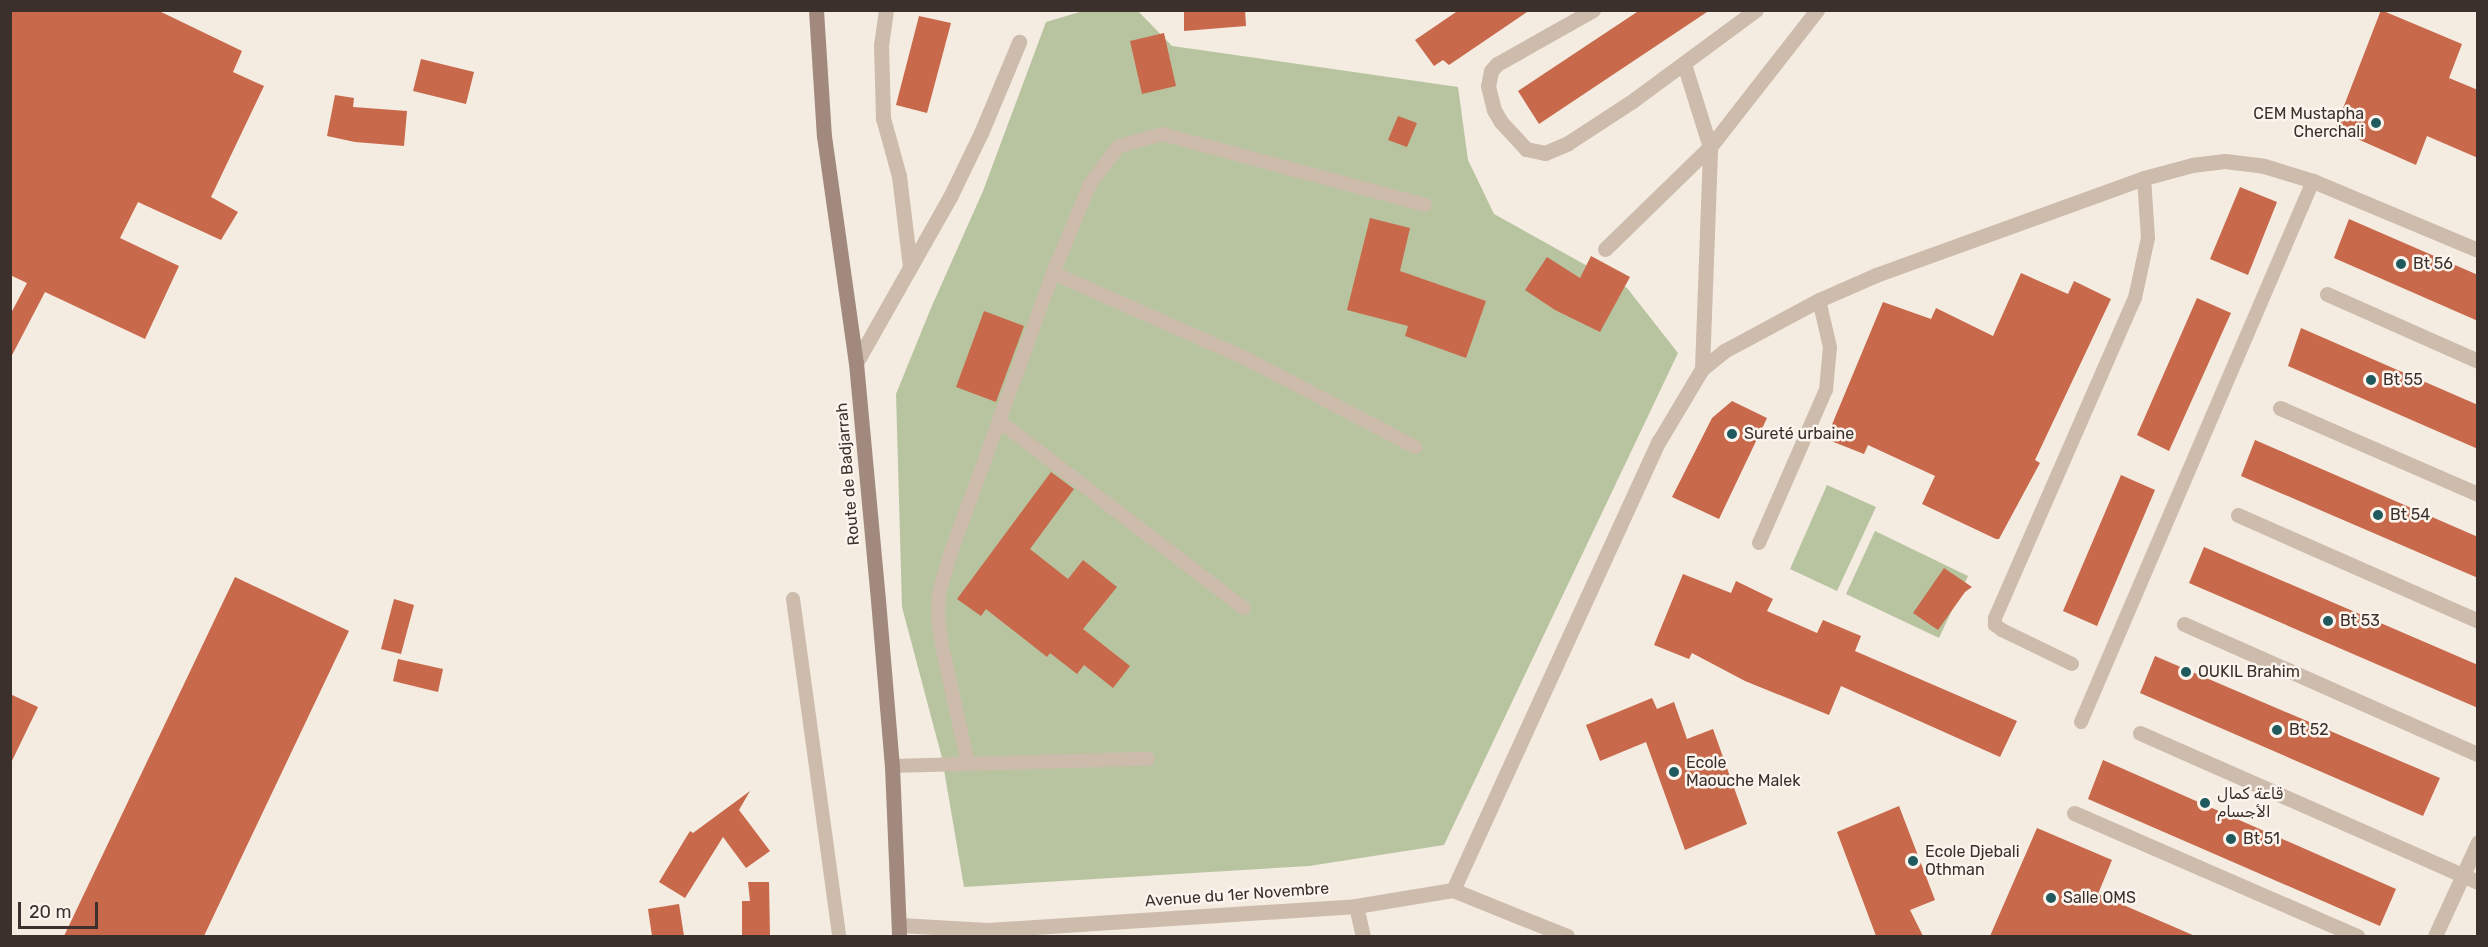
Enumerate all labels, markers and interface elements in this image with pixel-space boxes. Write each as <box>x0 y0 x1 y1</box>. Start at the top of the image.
place label: CEM Mustapha Cherchali <box>2253 104 2364 142</box>
marker: CEM Mustapha Cherchali <box>2369 116 2383 130</box>
place label: Bt 56 <box>2413 254 2453 274</box>
marker: Bt 56 <box>2394 257 2408 271</box>
place label: Bt 55 <box>2383 370 2423 390</box>
marker: Bt 55 <box>2364 373 2378 387</box>
street label: Route de Badjarrah <box>832 402 864 546</box>
place label: Sureté urbaine <box>1744 424 1854 444</box>
marker: Sureté urbaine <box>1725 427 1739 441</box>
place label: Bt 54 <box>2390 505 2430 525</box>
marker: Bt 54 <box>2371 508 2385 522</box>
place label: Bt 53 <box>2340 611 2380 631</box>
marker: Bt 53 <box>2321 614 2335 628</box>
place label: OUKIL Brahim <box>2198 662 2300 682</box>
marker: OUKIL Brahim <box>2179 665 2193 679</box>
place label: Bt 52 <box>2289 720 2329 740</box>
marker: Bt 52 <box>2270 723 2284 737</box>
place label: Ecole Maouche Malek <box>1686 753 1800 791</box>
marker: Ecole Maouche Malek <box>1667 765 1681 779</box>
place label: قاعة كمال الأجسام <box>2217 784 2283 822</box>
marker: قاعة كمال الأجسام <box>2198 796 2212 810</box>
place label: Bt 51 <box>2243 829 2280 849</box>
marker: Bt 51 <box>2224 832 2238 846</box>
place label: Ecole Djebali Othman <box>1925 842 2020 880</box>
marker: Ecole Djebali Othman <box>1906 854 1920 868</box>
street label: Avenue du 1er Novembre <box>1144 879 1330 911</box>
place label: Salle OMS <box>2063 888 2136 908</box>
scale bar <box>21 890 100 928</box>
marker: Salle OMS <box>2044 891 2058 905</box>
text: 20 m <box>29 901 71 923</box>

